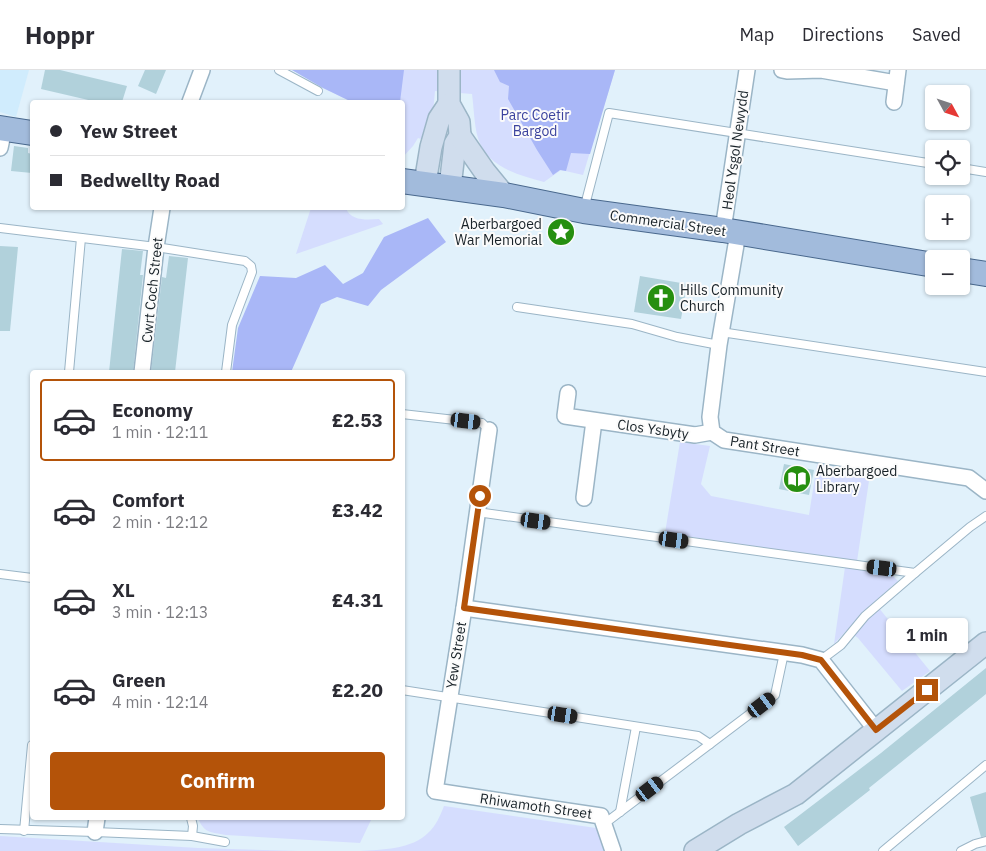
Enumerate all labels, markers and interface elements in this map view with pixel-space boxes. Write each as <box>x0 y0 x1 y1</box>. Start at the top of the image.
text: Hoppr <box>25 19 95 51</box>
text: Map <box>739 23 774 46</box>
text: Directions <box>802 23 884 46</box>
text: Saved <box>912 23 961 46</box>
north arrow <box>925 85 970 130</box>
map controls <box>925 85 970 295</box>
street label: Heol Ysgol Newydd <box>718 89 752 211</box>
park label: Parc Coetir Bargod <box>500 106 570 140</box>
text: Yew Street <box>80 119 178 143</box>
button: locate <box>925 140 970 185</box>
text: Bedwellty Road <box>80 168 220 192</box>
button: + <box>925 195 970 240</box>
street label: Commercial Street <box>609 206 727 240</box>
place label: Aberbargoed War Memorial <box>455 215 542 249</box>
place icon: Aberbargoed War Memorial <box>546 217 576 247</box>
street label: Cwrt Coch Street <box>138 236 167 344</box>
button: − <box>925 250 970 295</box>
place label: Hills Community Church <box>680 281 783 315</box>
church icon: Hills Community Church <box>646 283 676 313</box>
icon: car <box>52 398 97 443</box>
text: Economy <box>112 398 193 422</box>
text: £2.53 <box>332 408 383 432</box>
car <box>450 412 481 430</box>
street label: Clos Ysbyty <box>616 415 690 443</box>
text: 1 min · 12:11 <box>112 422 208 442</box>
street label: Pant Street <box>729 432 801 460</box>
place label: Aberbargoed Library <box>816 462 897 496</box>
library icon: Aberbargoed Library <box>782 464 812 494</box>
route start <box>469 485 491 507</box>
icon: car <box>52 488 97 533</box>
text: Comfort <box>112 488 185 512</box>
text: £3.42 <box>332 498 383 522</box>
car <box>520 511 551 531</box>
text: 2 min · 12:12 <box>112 512 208 532</box>
car <box>658 530 689 550</box>
car <box>866 559 897 577</box>
icon: car <box>52 578 97 623</box>
text: XL <box>112 578 135 602</box>
text: £4.31 <box>332 588 383 612</box>
text: 3 min · 12:13 <box>112 602 208 622</box>
callout: 1 min <box>886 618 968 652</box>
street label: Yew Street <box>442 620 470 690</box>
text: 1 min <box>906 625 948 645</box>
icon: car <box>52 668 97 713</box>
text: Green <box>112 668 166 692</box>
text: £2.20 <box>332 678 383 702</box>
route end <box>916 679 938 701</box>
car <box>745 690 778 720</box>
text: 4 min · 12:14 <box>112 692 208 712</box>
car <box>547 705 578 725</box>
button: Confirm <box>50 752 385 810</box>
car <box>633 774 666 804</box>
street label: Rhiwamoth Street <box>479 789 593 823</box>

